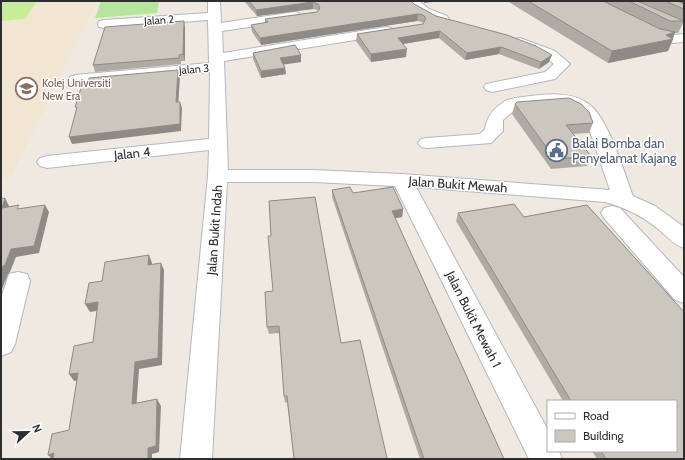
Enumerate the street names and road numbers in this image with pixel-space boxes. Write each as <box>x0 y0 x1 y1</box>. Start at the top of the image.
street label: Jalan 2 <box>142 12 175 28</box>
street label: Jalan 3 <box>177 61 210 77</box>
street label: Jalan 4 <box>112 143 151 163</box>
street label: Jalan Bukit Mewah <box>407 172 508 195</box>
street label: Jalan Bukit Indah <box>203 184 225 277</box>
street label: Jalan Bukit Mewah 1 <box>442 267 505 370</box>

